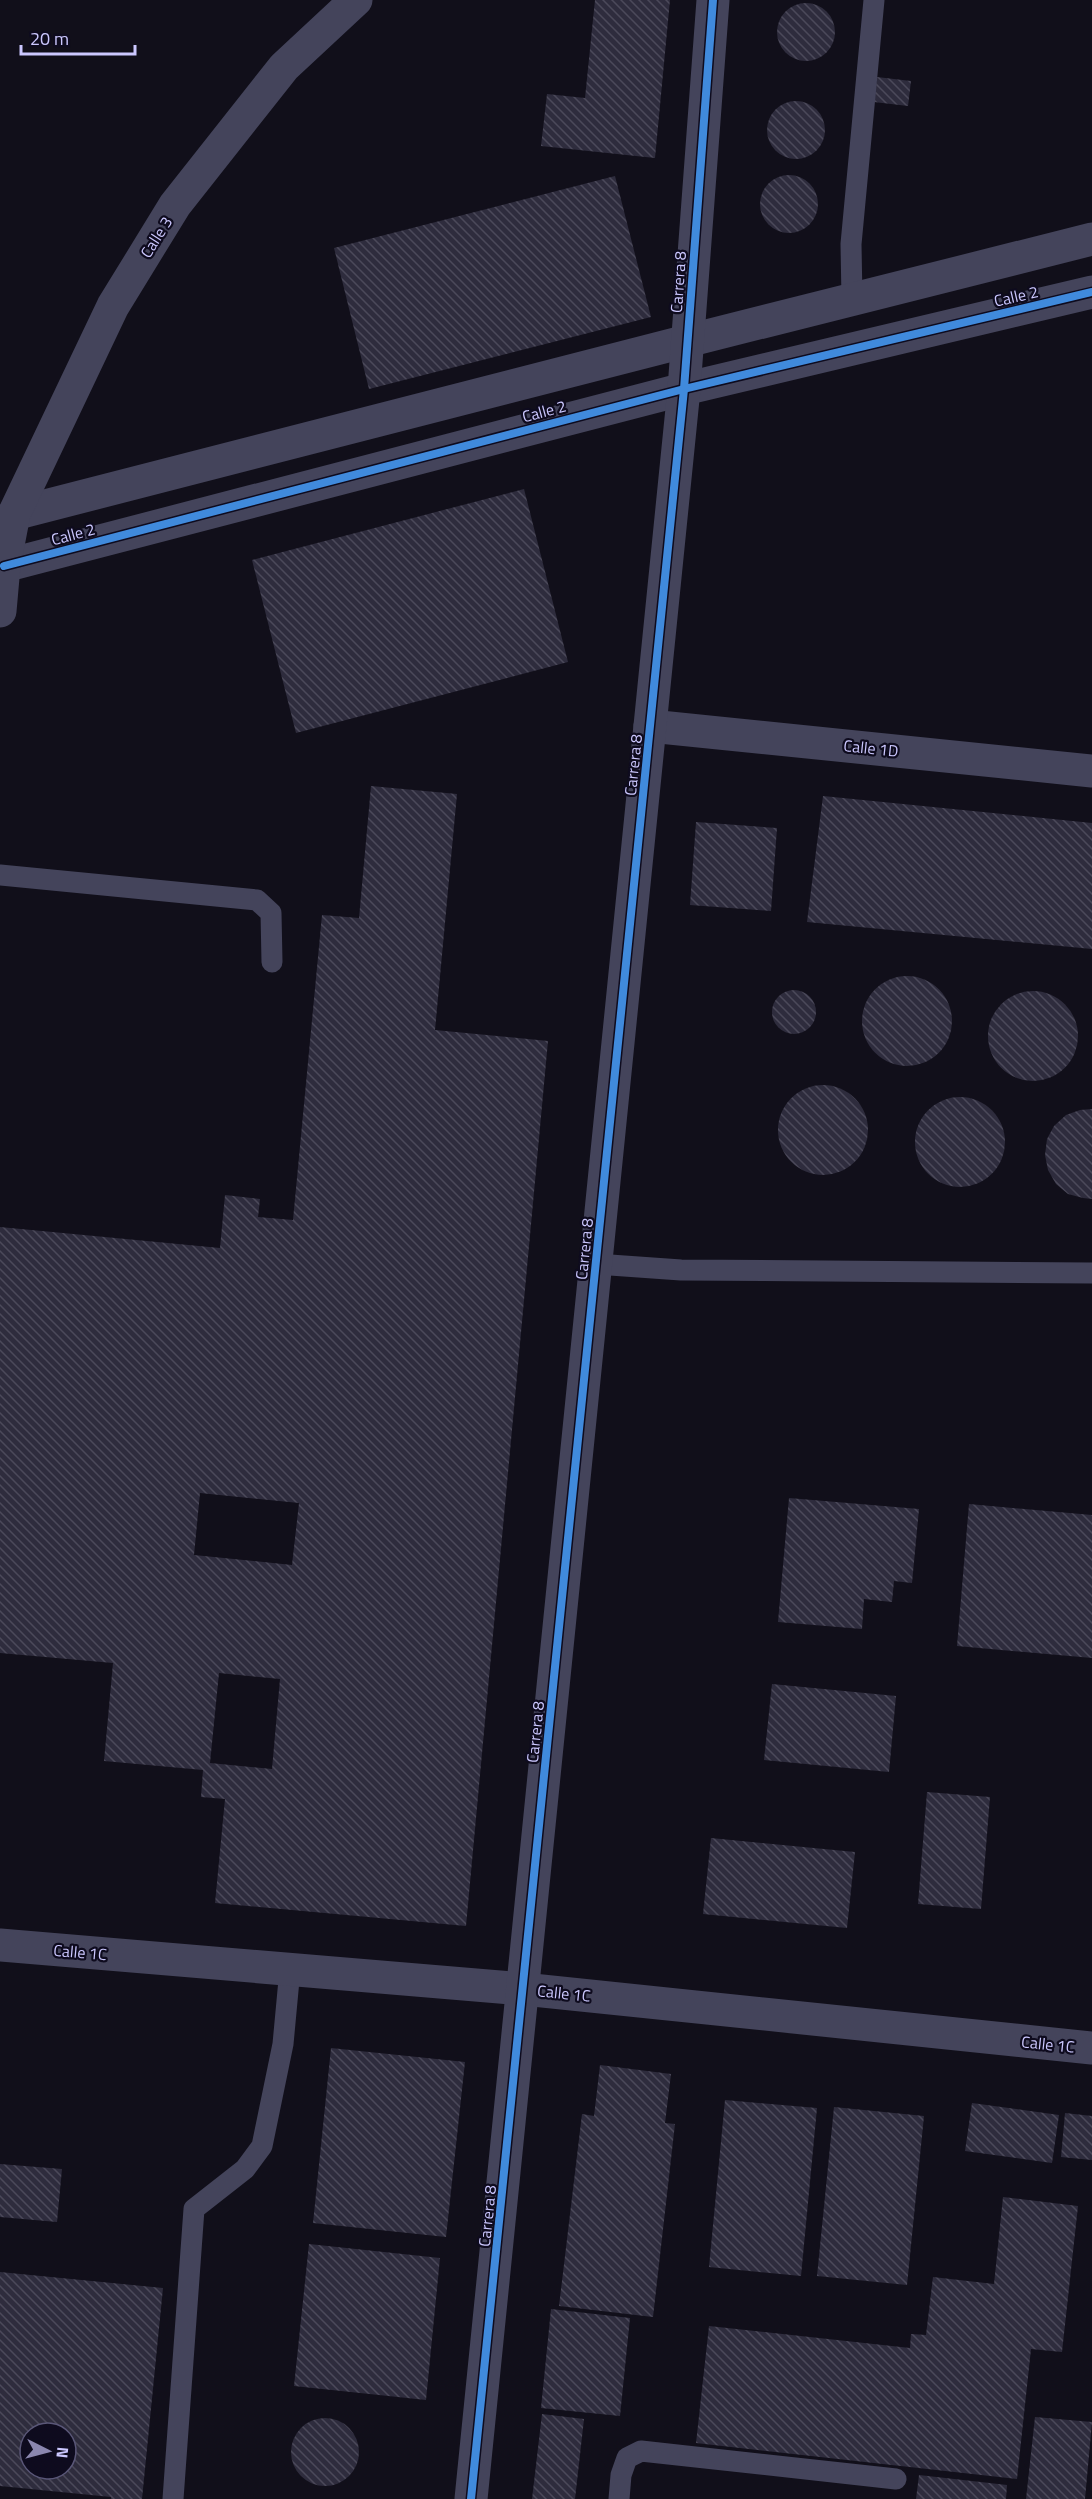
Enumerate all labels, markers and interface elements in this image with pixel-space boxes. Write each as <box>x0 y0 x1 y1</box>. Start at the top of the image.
scale bar <box>21 18 135 56</box>
text: 20 m <box>30 25 69 52</box>
street label: Calle 3 <box>134 212 178 262</box>
street label: Carrera 8 <box>664 250 692 314</box>
street label: Calle 2 <box>992 279 1040 313</box>
street label: Calle 2 <box>519 394 569 428</box>
street label: Calle 2 <box>48 517 98 551</box>
street label: Carrera 8 <box>618 733 648 797</box>
street label: Calle 1D <box>842 733 900 763</box>
street label: Carrera 8 <box>569 1217 599 1281</box>
street label: Carrera 8 <box>520 1700 550 1764</box>
street label: Calle 1C <box>52 1938 108 1966</box>
street label: Calle 1C <box>536 1978 592 2008</box>
street label: Calle 1C <box>1020 2029 1076 2059</box>
street label: Carrera 8 <box>472 2184 502 2248</box>
north arrow <box>18 2421 78 2481</box>
text: N <box>50 2446 75 2459</box>

